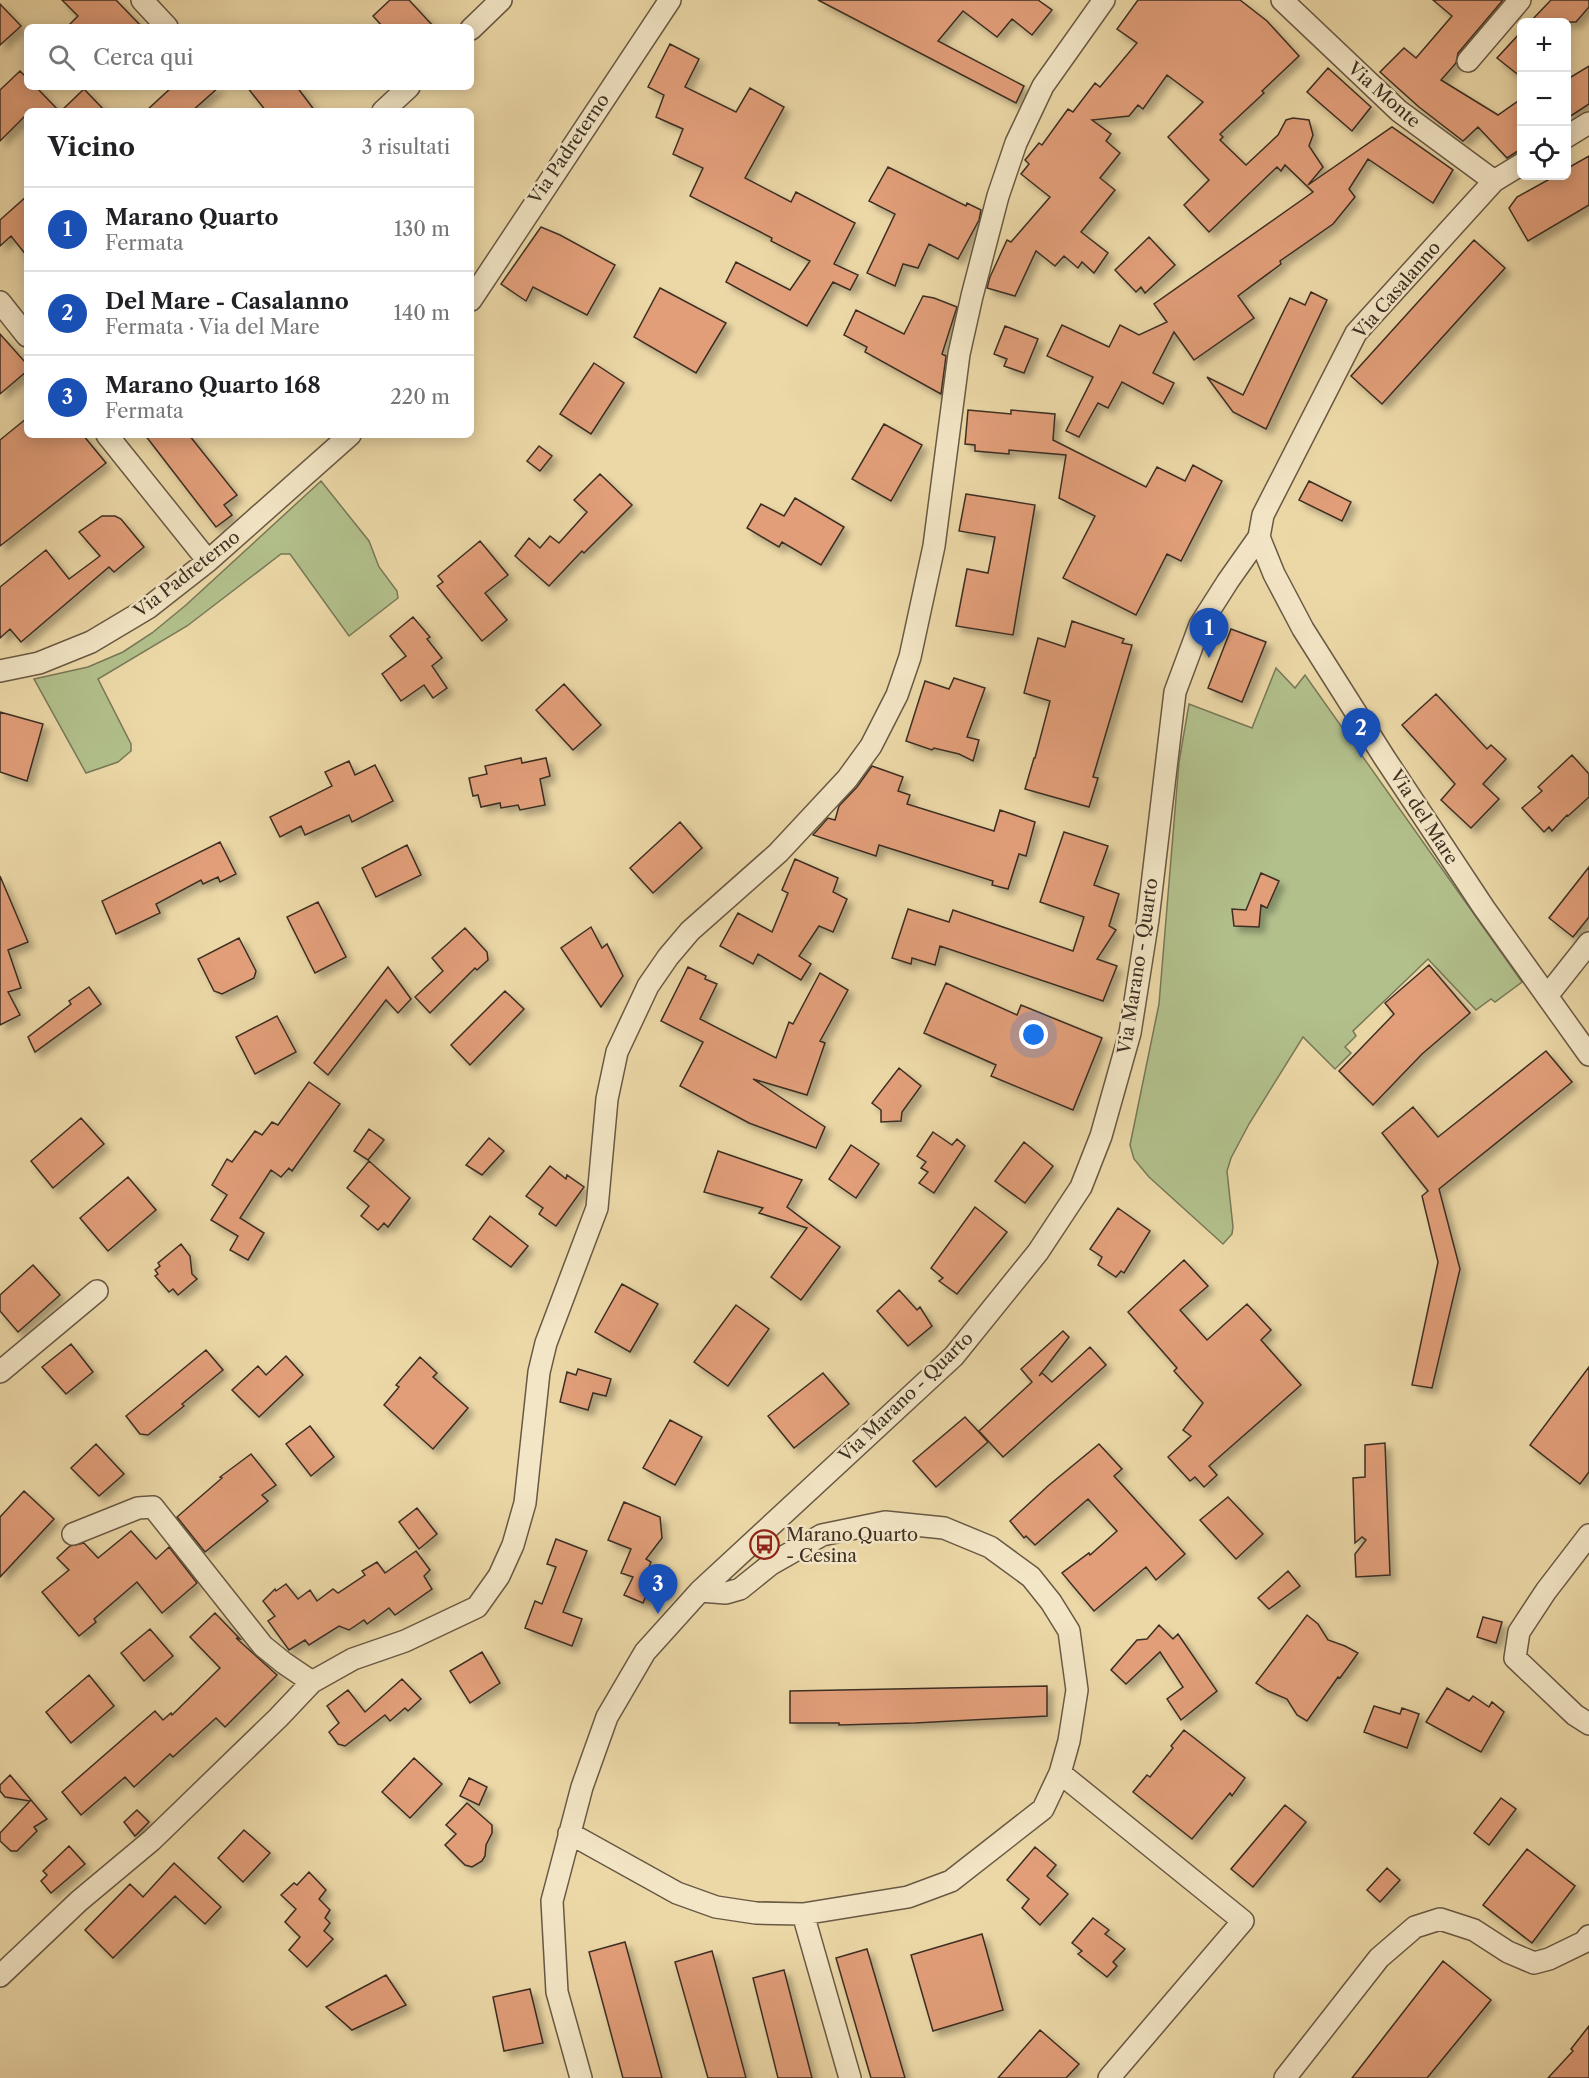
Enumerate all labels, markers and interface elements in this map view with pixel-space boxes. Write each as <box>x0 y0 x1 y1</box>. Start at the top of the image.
map controls <box>1517 18 1571 180</box>
button: + <box>1517 18 1571 72</box>
search box <box>24 24 474 90</box>
icon: search <box>45 41 78 74</box>
text: Cerca qui <box>93 44 194 71</box>
street label: Via Monte <box>1342 57 1425 133</box>
button: − <box>1517 72 1571 126</box>
street label: Via Padreterno <box>523 90 614 209</box>
button: locate <box>1517 126 1571 180</box>
text: Vicino <box>48 131 135 163</box>
text: 3 risultati <box>361 135 450 159</box>
text: Marano Quarto <box>105 204 279 231</box>
text: 1 <box>63 217 72 241</box>
text: 130 m <box>394 217 450 241</box>
text: Fermata <box>105 231 184 255</box>
street label: Via Casalanno <box>1348 237 1445 344</box>
text: Del Mare - Casalanno <box>105 288 349 315</box>
text: 2 <box>62 301 73 325</box>
text: 140 m <box>393 301 450 325</box>
text: Fermata · Via del Mare <box>105 315 320 339</box>
text: Marano Quarto 168 <box>105 372 321 399</box>
text: 3 <box>62 385 73 409</box>
text: 220 m <box>390 385 450 409</box>
text: Fermata <box>105 399 184 423</box>
street label: Via Padreterno <box>129 526 244 623</box>
pin: 1 <box>1190 608 1228 658</box>
pin: 2 <box>1342 708 1380 758</box>
street label: Via del Mare <box>1385 765 1463 869</box>
street label: Via Marano - Quarto <box>1113 877 1163 1056</box>
your location <box>1019 1020 1048 1049</box>
street label: Via Marano - Quarto <box>834 1327 978 1467</box>
place label: Marano Quarto - Cesina <box>786 1524 918 1567</box>
bus stop icon: Marano Quarto - Cesina <box>749 1529 781 1561</box>
pin: 3 <box>638 1564 678 1614</box>

